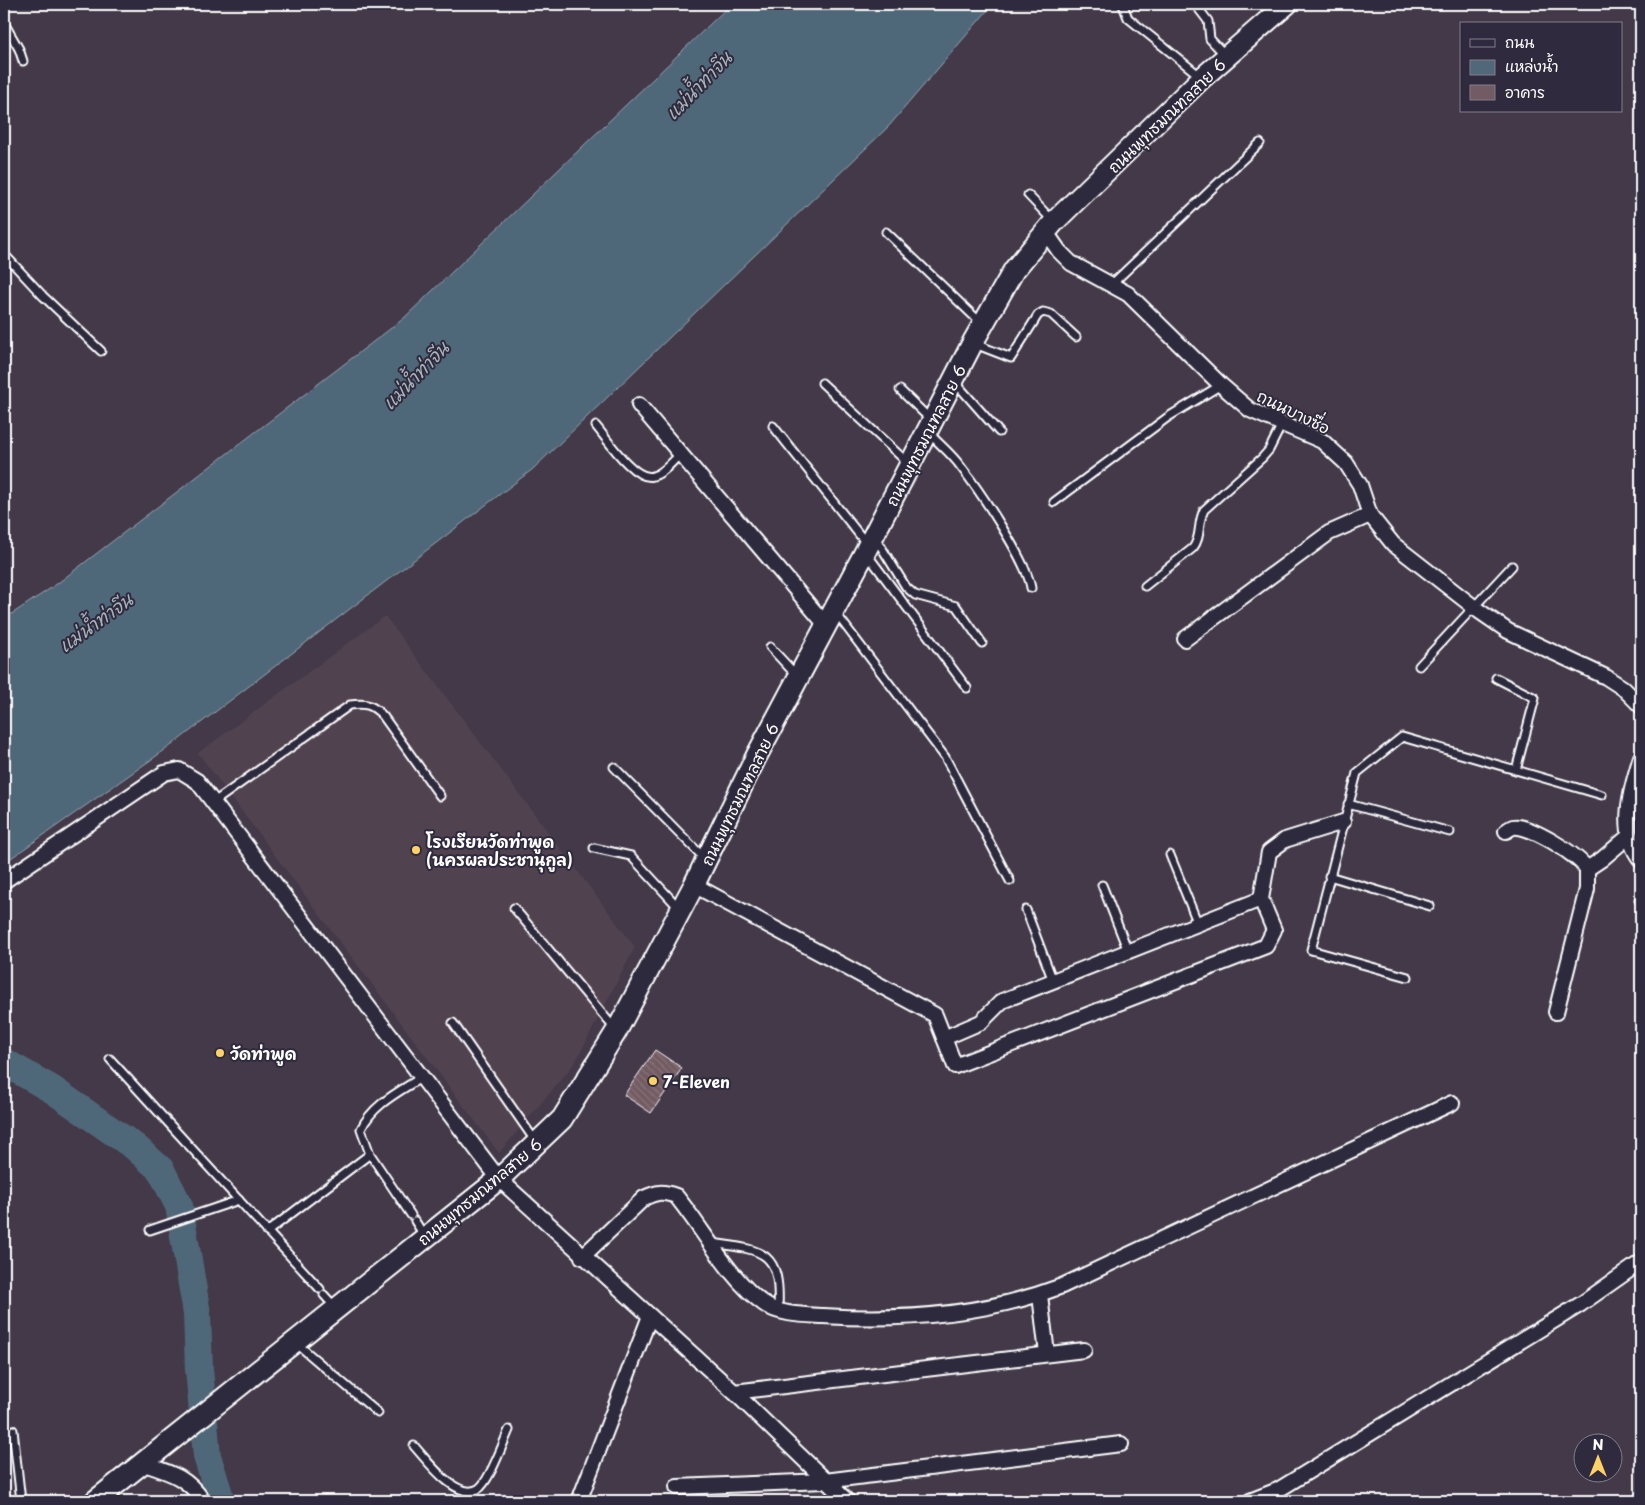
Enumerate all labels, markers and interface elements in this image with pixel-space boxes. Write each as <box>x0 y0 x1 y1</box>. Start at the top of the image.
legend <box>1460 22 1622 112</box>
text: ถนน <box>1505 30 1534 53</box>
water label: แม่น้ำท่าจีน <box>657 43 738 125</box>
street label: ถนนพุทธมณฑลสาย 6 <box>1102 52 1232 179</box>
text: แหล่งน้ำ <box>1505 53 1559 77</box>
text: อาคาร <box>1505 80 1545 103</box>
water label: แม่น้ำท่าจีน <box>374 333 455 415</box>
street label: ถนนพุทธมณฑลสาย 6 <box>879 360 973 511</box>
street label: ถนนบางซื่อ <box>1253 381 1335 439</box>
water label: แม่น้ำท่าจีน <box>51 584 138 658</box>
street label: ถนนพุทธมณฑลสาย 6 <box>694 719 786 870</box>
place label: โรงเรียนวัดท่าพูด (นครผลประชานุกูล) <box>425 829 573 873</box>
marker: โรงเรียนวัดท่าพูด (นครผลประชานุกูล) <box>410 844 422 856</box>
place label: วัดท่าพูด <box>230 1041 297 1066</box>
marker: วัดท่าพูด <box>214 1047 226 1059</box>
place label: 7-Eleven <box>663 1069 730 1093</box>
marker: 7-Eleven <box>647 1075 659 1087</box>
street label: ถนนพุทธมณฑลสาย 6 <box>412 1132 548 1252</box>
north arrow <box>1572 1432 1622 1482</box>
text: N <box>1592 1434 1604 1455</box>

